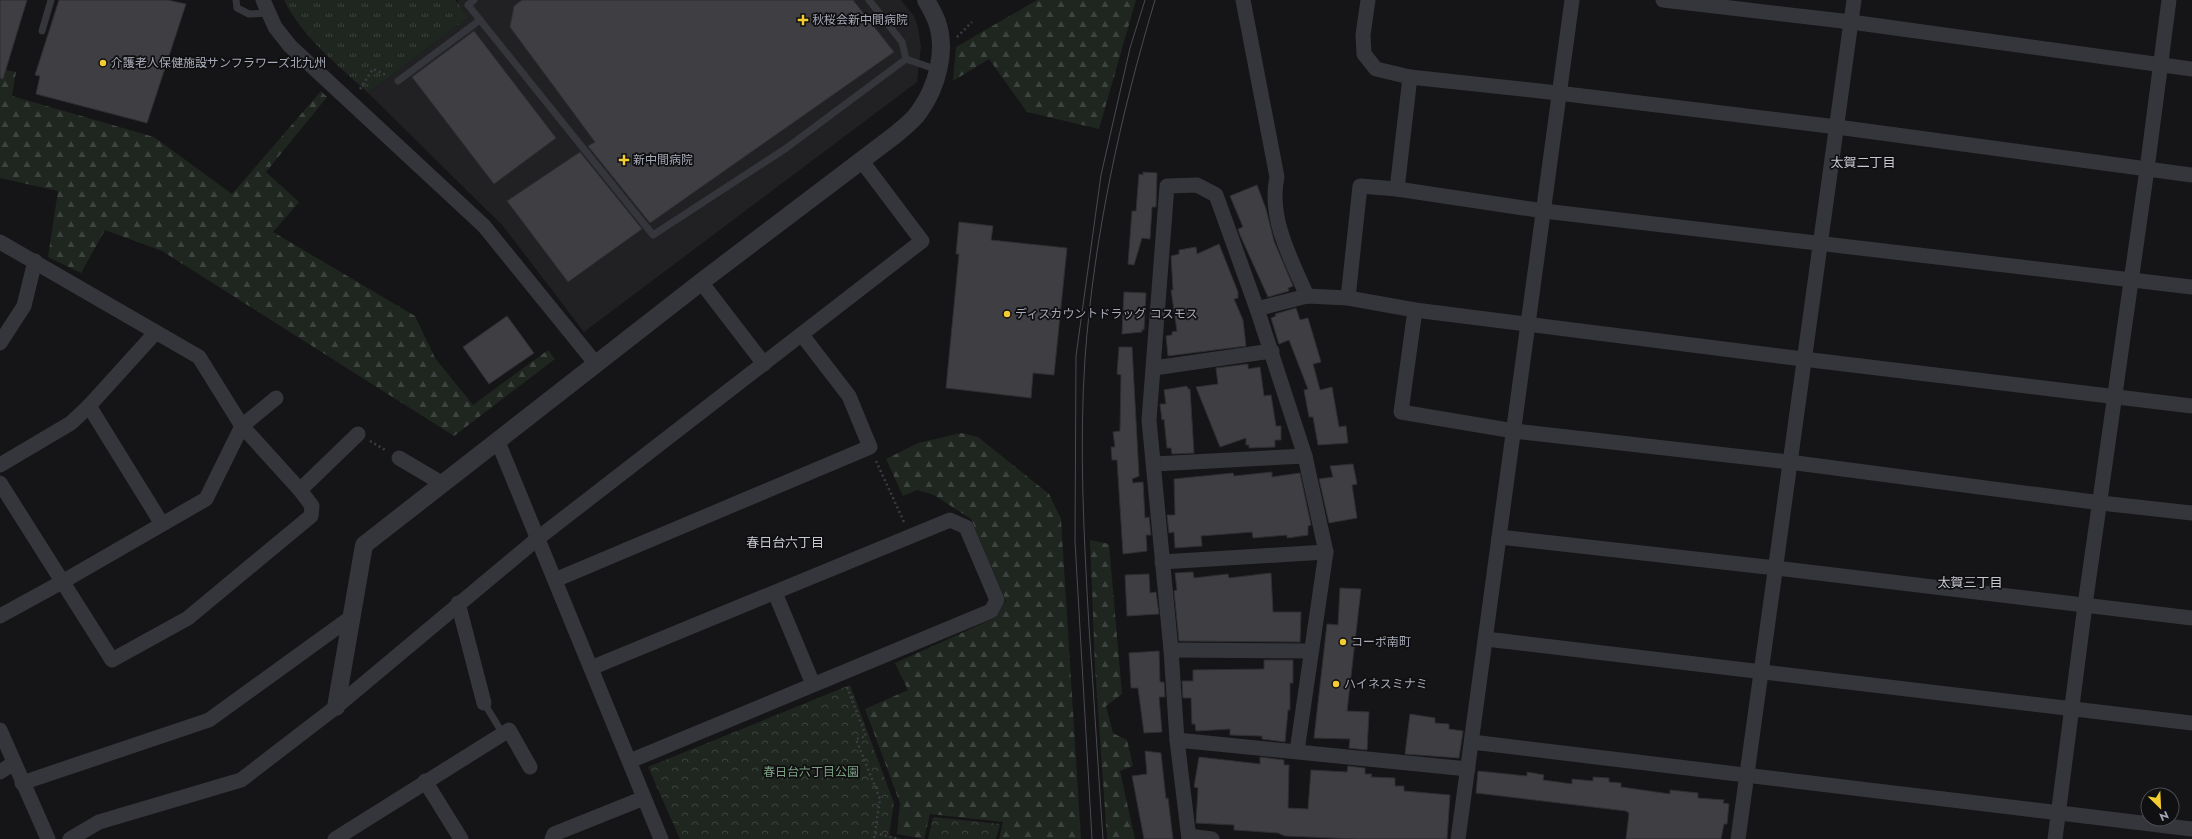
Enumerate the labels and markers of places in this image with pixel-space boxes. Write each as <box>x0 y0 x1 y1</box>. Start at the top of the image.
place label: 秋桜会新中間病院 <box>812 11 908 29</box>
marker: 秋桜会新中間病院 <box>797 14 809 26</box>
place label: 介護老人保健施設サンフラワーズ北九州 <box>111 54 326 72</box>
marker: 介護老人保健施設サンフラワーズ北九州 <box>98 58 108 68</box>
place label: 新中間病院 <box>633 151 693 169</box>
marker: 新中間病院 <box>618 154 630 166</box>
place label: ディスカウントドラッグ コスモス <box>1015 305 1198 323</box>
marker: ディスカウントドラッグ コスモス <box>1002 309 1012 319</box>
place label: コーポ南町 <box>1351 633 1411 651</box>
marker: コーポ南町 <box>1338 637 1348 647</box>
place label: ハイネスミナミ <box>1344 675 1428 693</box>
marker: ハイネスミナミ <box>1331 679 1341 689</box>

